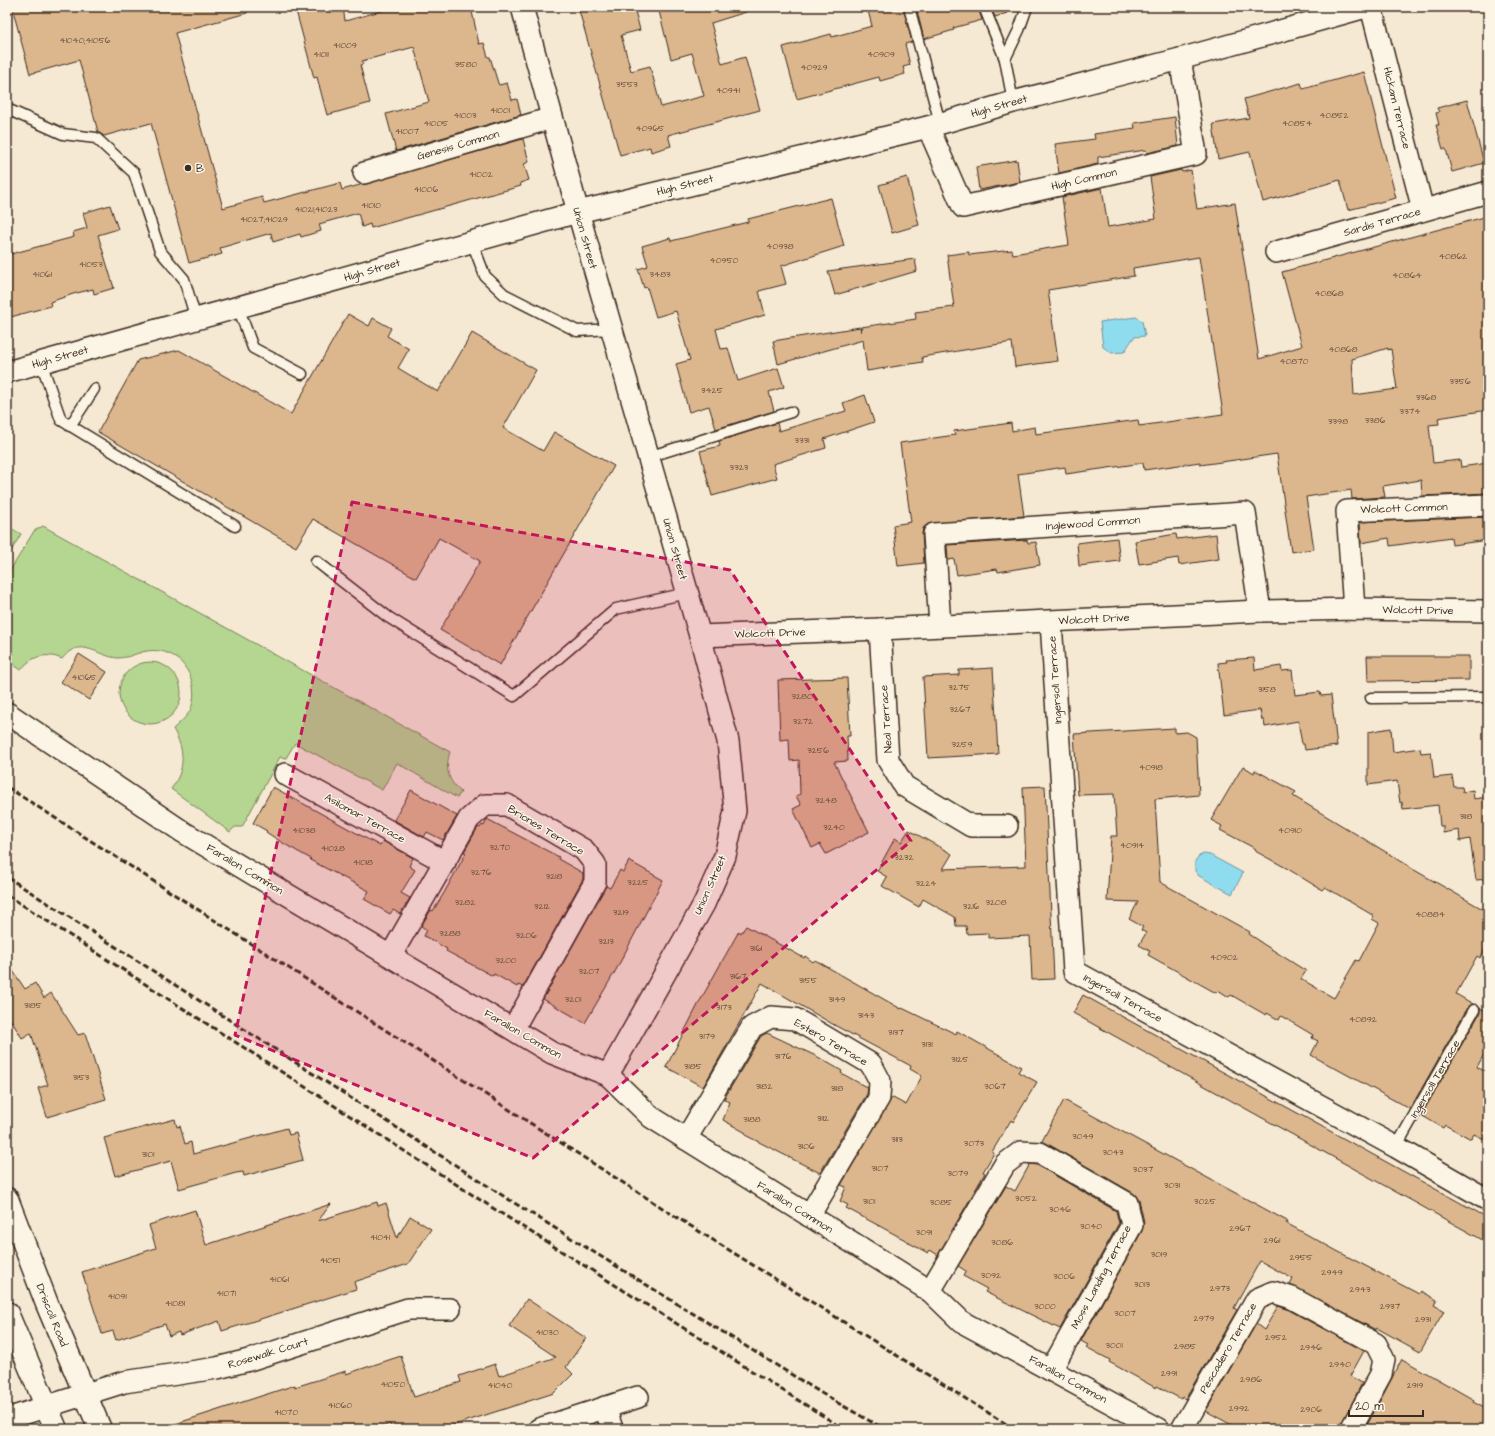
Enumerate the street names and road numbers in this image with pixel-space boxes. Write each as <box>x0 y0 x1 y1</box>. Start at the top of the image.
street label: Hickam Terrace <box>1380 65 1414 151</box>
street label: High Street <box>969 91 1030 122</box>
street label: Genesis Common <box>415 126 501 164</box>
street label: High Common <box>1050 164 1119 195</box>
street label: High Street <box>655 171 716 200</box>
street label: Sardis Terrace <box>1342 204 1422 240</box>
street label: Union Street <box>569 205 601 271</box>
street label: High Street <box>342 255 403 286</box>
street label: High Street <box>30 342 91 373</box>
street label: Wolcott Common <box>1360 499 1448 517</box>
street label: Inglewood Common <box>1045 512 1141 535</box>
street label: Union Street <box>659 516 691 582</box>
street label: Wolcott Drive <box>1382 602 1454 618</box>
street label: Wolcott Drive <box>1058 610 1130 628</box>
street label: Wolcott Drive <box>734 624 806 642</box>
street label: Ingersoll Terrace <box>1044 636 1067 724</box>
street label: Neal Terrace <box>876 684 896 753</box>
street label: Asilomar Terrace <box>322 790 408 846</box>
street label: Briones Terrace <box>505 801 587 859</box>
street label: Farallon Common <box>204 840 287 898</box>
street label: Union Street <box>690 853 730 917</box>
street label: Ingersoll Terrace <box>1080 970 1165 1027</box>
street label: Farallon Common <box>481 1006 565 1063</box>
street label: Estero Terrace <box>792 1015 871 1069</box>
street label: Ingersoll Terrace <box>1407 1037 1464 1121</box>
street label: Farallon Common <box>754 1178 836 1237</box>
street label: Moss Landing Terrace <box>1067 1222 1136 1332</box>
street label: Driscoll Road <box>33 1281 72 1349</box>
street label: Pescadero Terrace <box>1196 1300 1260 1396</box>
street label: Rosewalk Court <box>226 1334 310 1372</box>
street label: Farallon Common <box>1026 1351 1110 1407</box>

